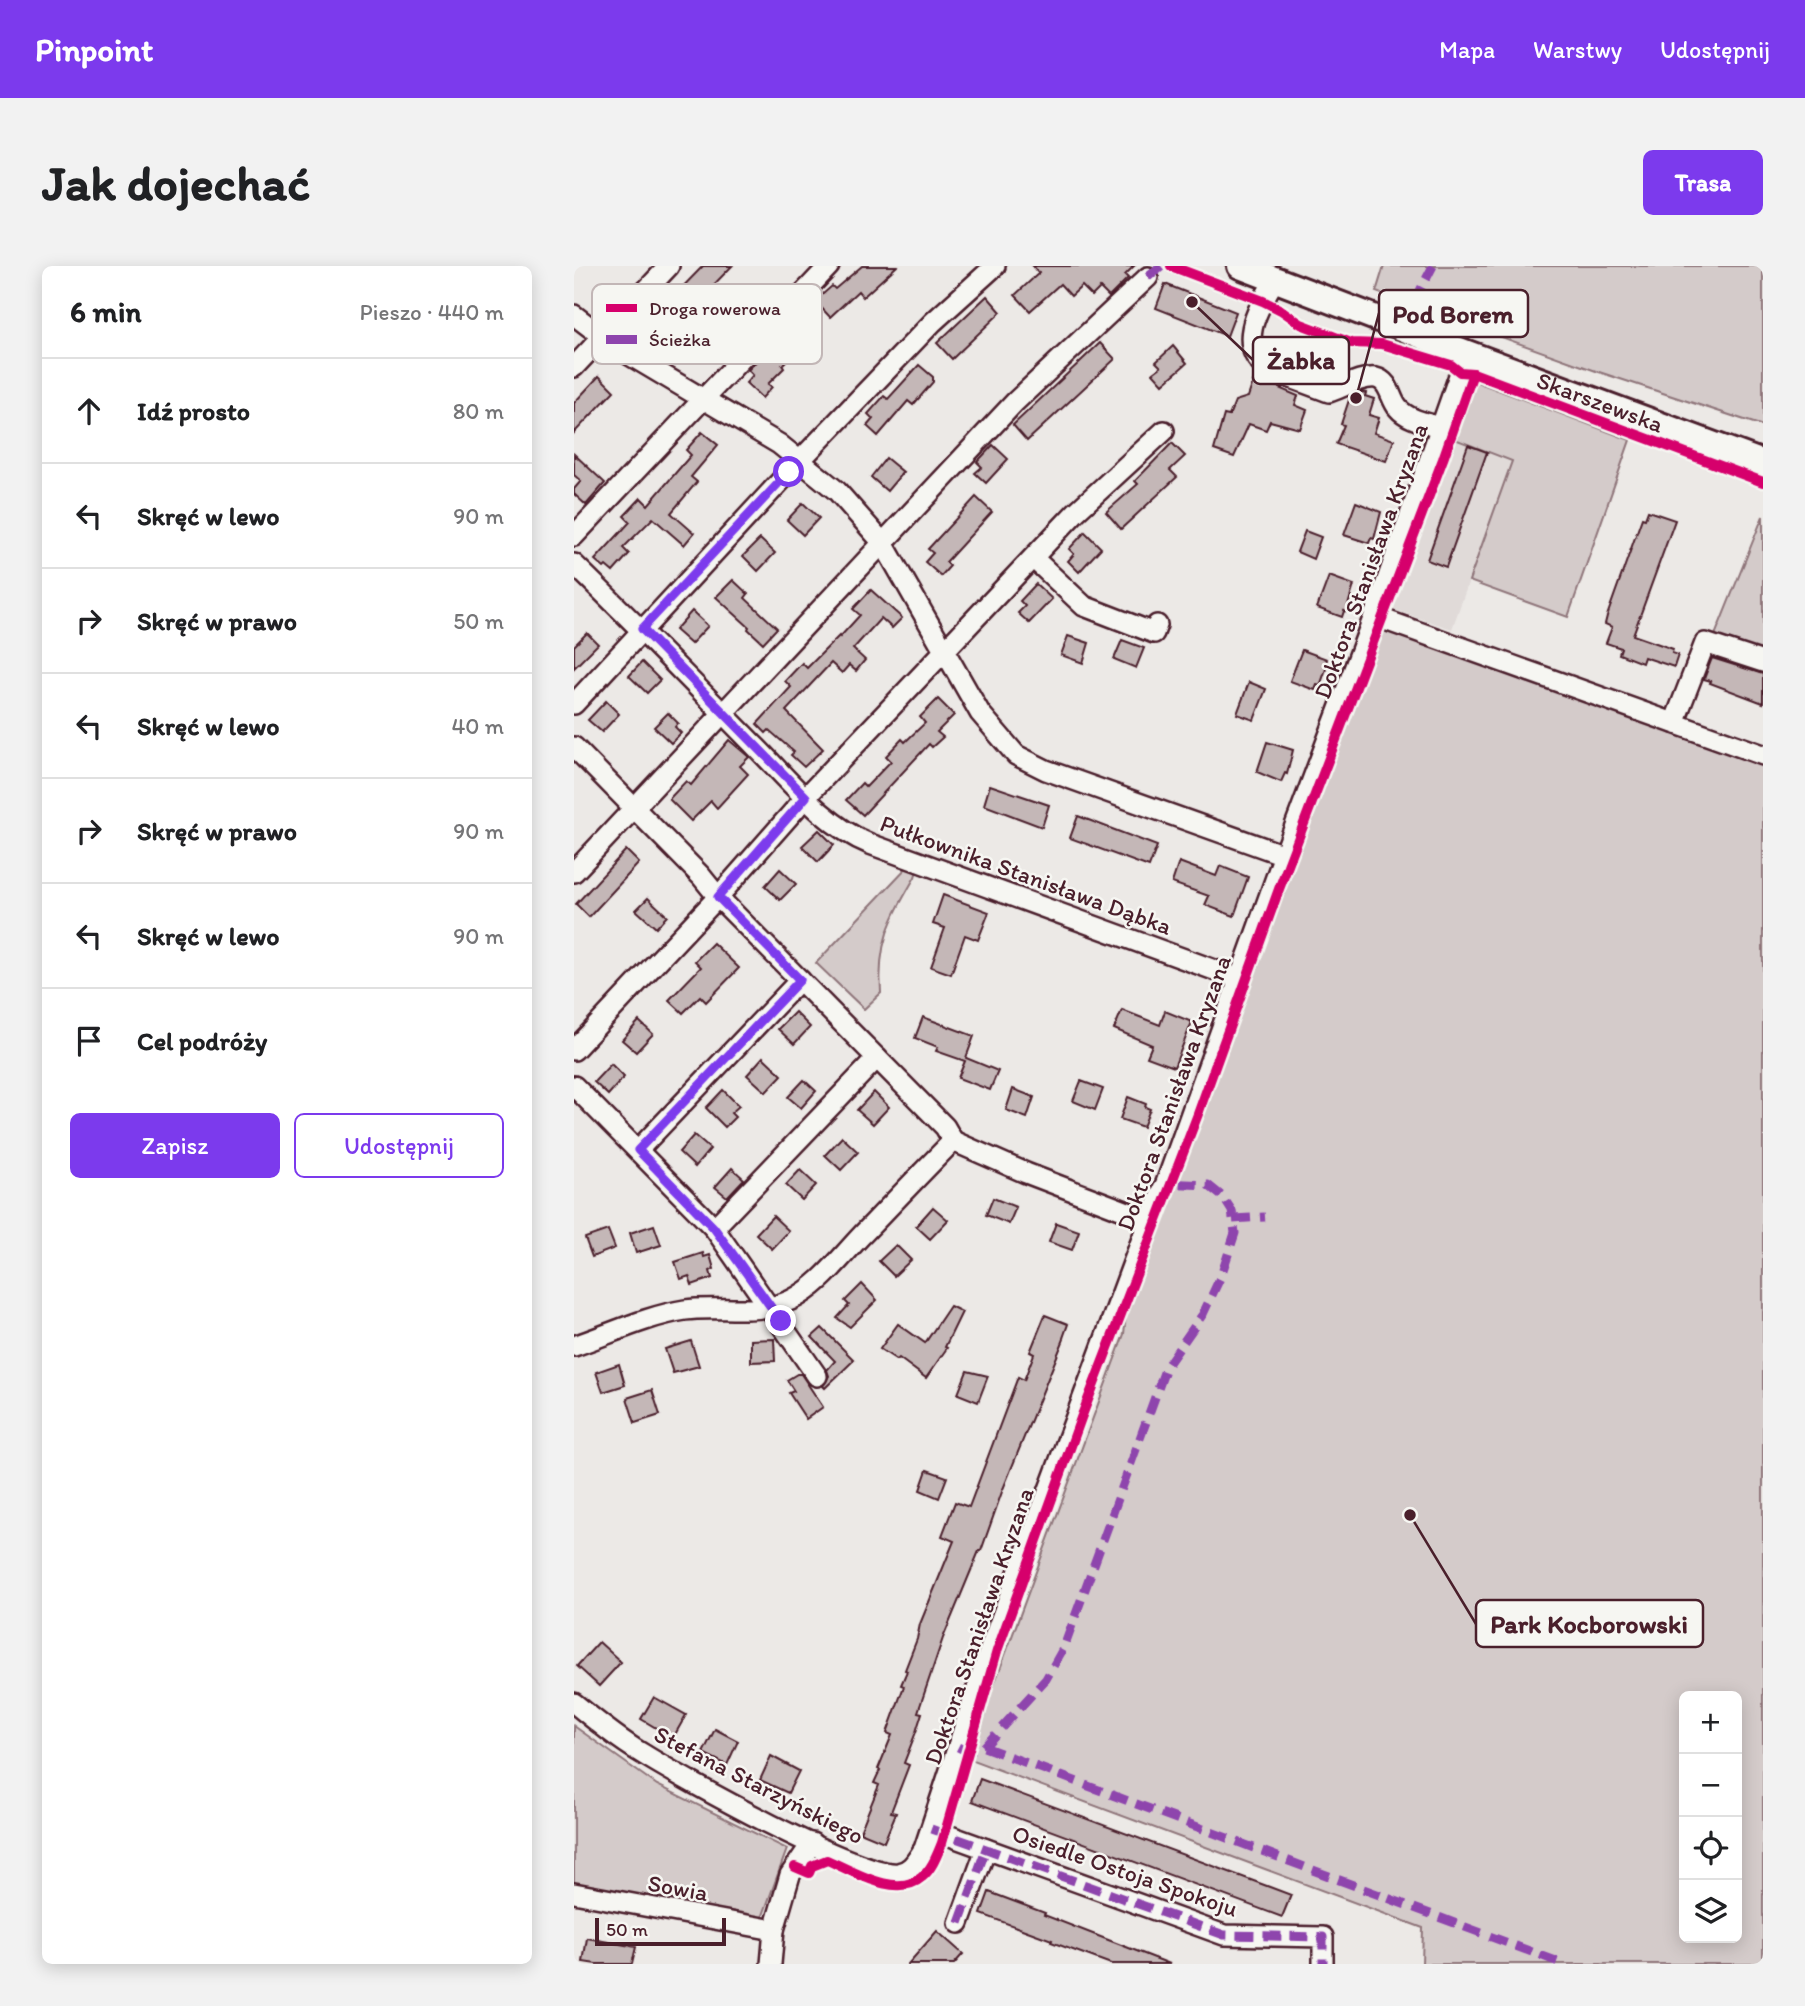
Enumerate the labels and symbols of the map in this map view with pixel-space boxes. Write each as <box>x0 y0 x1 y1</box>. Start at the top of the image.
legend <box>592 284 822 364</box>
callout: Pod Borem <box>1379 290 1528 337</box>
text: Droga rowerowa <box>649 297 781 320</box>
text: Pod Borem <box>1392 298 1514 330</box>
text: Ścieżka <box>649 328 711 351</box>
callout: Żabka <box>1253 337 1349 384</box>
text: Żabka <box>1267 344 1335 376</box>
street label: Skarszewska <box>1533 365 1668 439</box>
street label: Doktora Stanisława Kryzana <box>1307 419 1434 703</box>
route start <box>773 456 804 487</box>
street label: Pułkownika Stanisława Dąbka <box>876 808 1176 941</box>
street label: Doktora Stanisława Kryzana <box>1110 951 1237 1235</box>
route end <box>765 1305 796 1336</box>
street label: Doktora Stanisława Kryzana <box>917 1483 1040 1768</box>
callout: Park Kocborowski <box>1476 1600 1703 1647</box>
text: Park Kocborowski <box>1490 1608 1688 1640</box>
street label: Stefana Starzyńskiego <box>650 1719 869 1850</box>
street label: Osiedle Ostoja Spokoju <box>1009 1818 1242 1923</box>
street label: Sowia <box>646 1868 711 1907</box>
scale bar <box>595 1915 726 1947</box>

